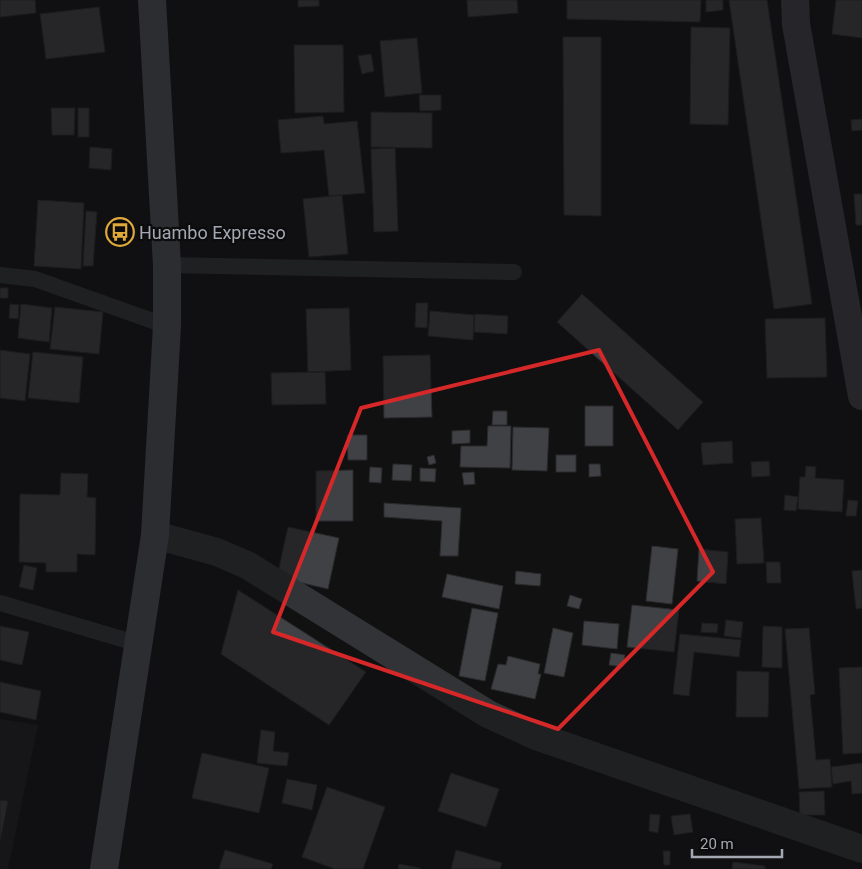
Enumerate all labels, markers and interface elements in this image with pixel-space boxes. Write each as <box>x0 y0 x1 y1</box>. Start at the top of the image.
bus stop icon: Huambo Expresso <box>105 217 135 247</box>
place label: Huambo Expresso <box>139 222 286 243</box>
scale bar <box>692 826 782 858</box>
text: 20 m <box>700 835 734 853</box>

